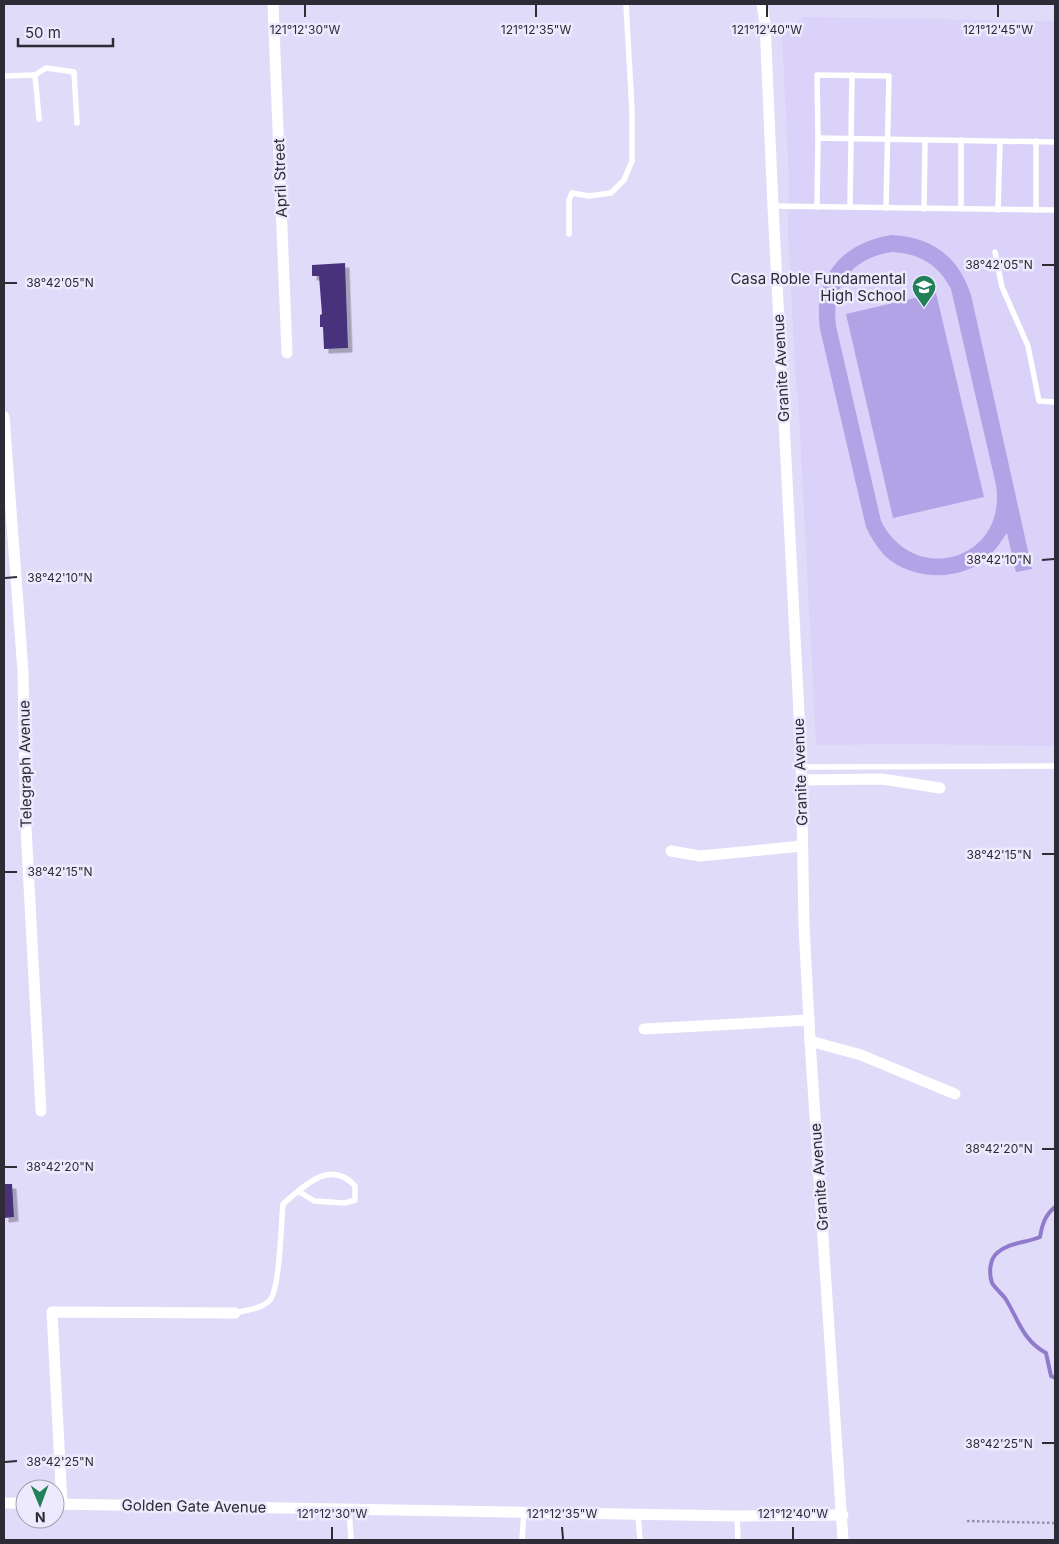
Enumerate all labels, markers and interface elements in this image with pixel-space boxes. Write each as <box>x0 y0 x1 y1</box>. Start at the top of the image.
scale bar <box>18 15 112 47</box>
text: 121°12'30"W <box>270 22 341 37</box>
text: 121°12'35"W <box>501 22 571 37</box>
text: 121°12'40"W <box>732 22 802 37</box>
text: 121°12'45"W <box>963 22 1033 37</box>
text: 50 m <box>25 23 61 42</box>
street label: April Street <box>269 138 291 218</box>
text: 38°42'05"N <box>965 257 1033 272</box>
place label: Casa Roble Fundamental High School <box>730 269 906 305</box>
school or university icon: Casa Roble Fundamental High School <box>911 274 937 308</box>
text: 38°42'05"N <box>26 275 94 290</box>
street label: Granite Avenue <box>769 313 793 423</box>
text: 38°42'10"N <box>966 552 1032 567</box>
text: 38°42'10"N <box>27 570 93 585</box>
street label: Telegraph Avenue <box>14 700 36 828</box>
street label: Granite Avenue <box>789 718 811 826</box>
text: 38°42'15"N <box>966 847 1032 862</box>
text: 38°42'15"N <box>27 864 93 879</box>
street label: Granite Avenue <box>806 1122 832 1232</box>
text: 38°42'20"N <box>965 1141 1033 1156</box>
text: 38°42'20"N <box>26 1159 94 1174</box>
text: 38°42'25"N <box>965 1436 1033 1451</box>
text: 38°42'25"N <box>26 1454 94 1469</box>
north arrow <box>15 1479 65 1529</box>
street label: Golden Gate Avenue <box>121 1495 267 1517</box>
text: 121°12'30"W <box>297 1506 368 1521</box>
text: 121°12'35"W <box>527 1506 597 1521</box>
text: 121°12'40"W <box>758 1506 828 1521</box>
text: N <box>35 1509 46 1526</box>

